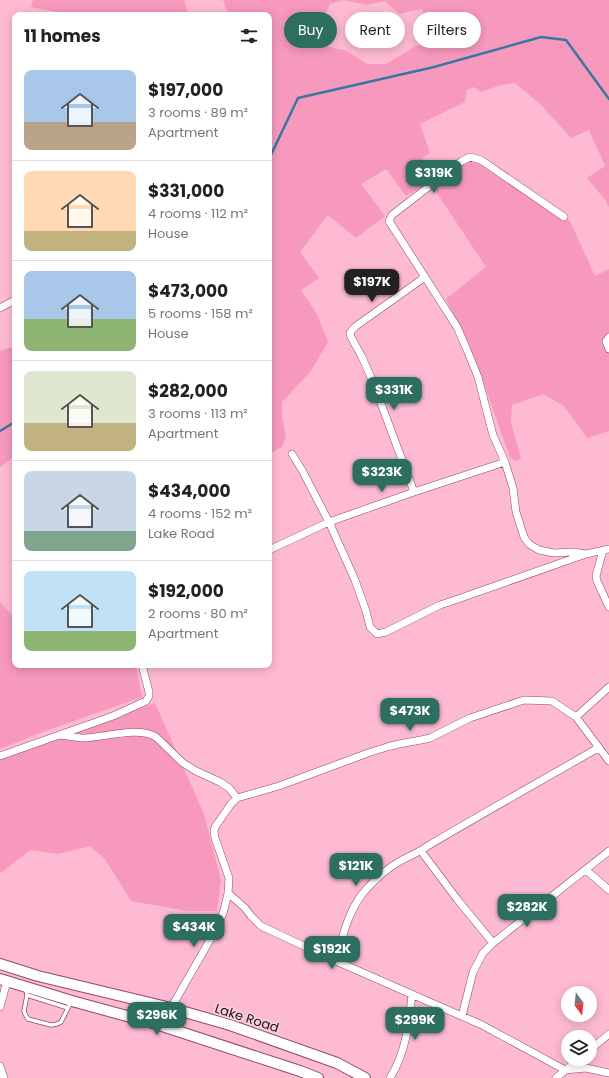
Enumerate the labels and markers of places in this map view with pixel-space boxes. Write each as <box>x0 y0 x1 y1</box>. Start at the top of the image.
pin: $319K <box>406 160 462 194</box>
pin: $197K <box>344 269 400 303</box>
pin: $331K <box>366 377 422 411</box>
pin: $323K <box>354 459 410 493</box>
pin: $473K <box>382 698 438 732</box>
pin: $121K <box>328 853 384 887</box>
pin: $282K <box>499 894 555 928</box>
pin: $434K <box>166 914 222 948</box>
pin: $192K <box>304 936 360 970</box>
pin: $296K <box>129 1002 185 1036</box>
pin: $299K <box>387 1007 443 1041</box>

